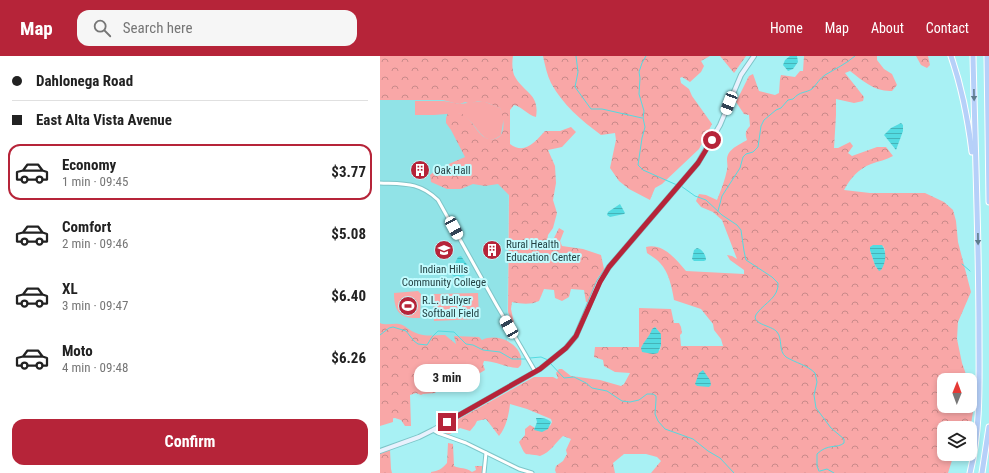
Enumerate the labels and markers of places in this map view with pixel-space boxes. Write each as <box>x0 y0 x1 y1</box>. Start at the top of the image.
building icon: Oak Hall <box>409 159 431 181</box>
place label: Oak Hall <box>434 164 471 177</box>
place label: Rural Health Education Center <box>506 238 581 264</box>
school or university icon: Indian Hills Community College <box>433 239 455 261</box>
building icon: Rural Health Education Center <box>481 239 503 261</box>
place label: Indian Hills Community College <box>402 263 486 289</box>
place label: R.L. Hellyer Softball Field <box>422 294 479 320</box>
sports icon: R.L. Hellyer Softball Field <box>397 295 419 317</box>

